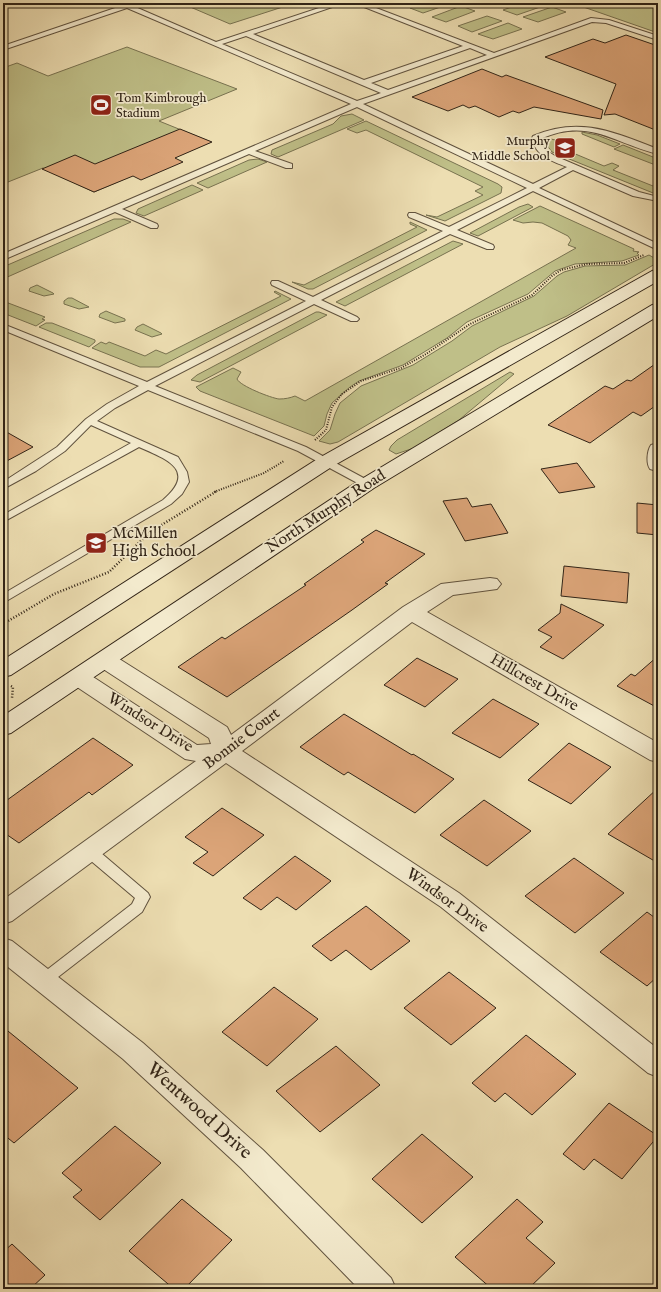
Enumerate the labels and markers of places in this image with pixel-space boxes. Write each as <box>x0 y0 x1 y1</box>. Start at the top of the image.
place label: Tom Kimbrough Stadium <box>116 90 206 122</box>
sports icon: Tom Kimbrough Stadium <box>88 92 114 118</box>
place label: Murphy Middle School <box>472 133 551 165</box>
school or university icon: Murphy Middle School <box>552 135 578 161</box>
place label: McMillen High School <box>112 524 196 562</box>
school or university icon: McMillen High School <box>83 530 109 556</box>

